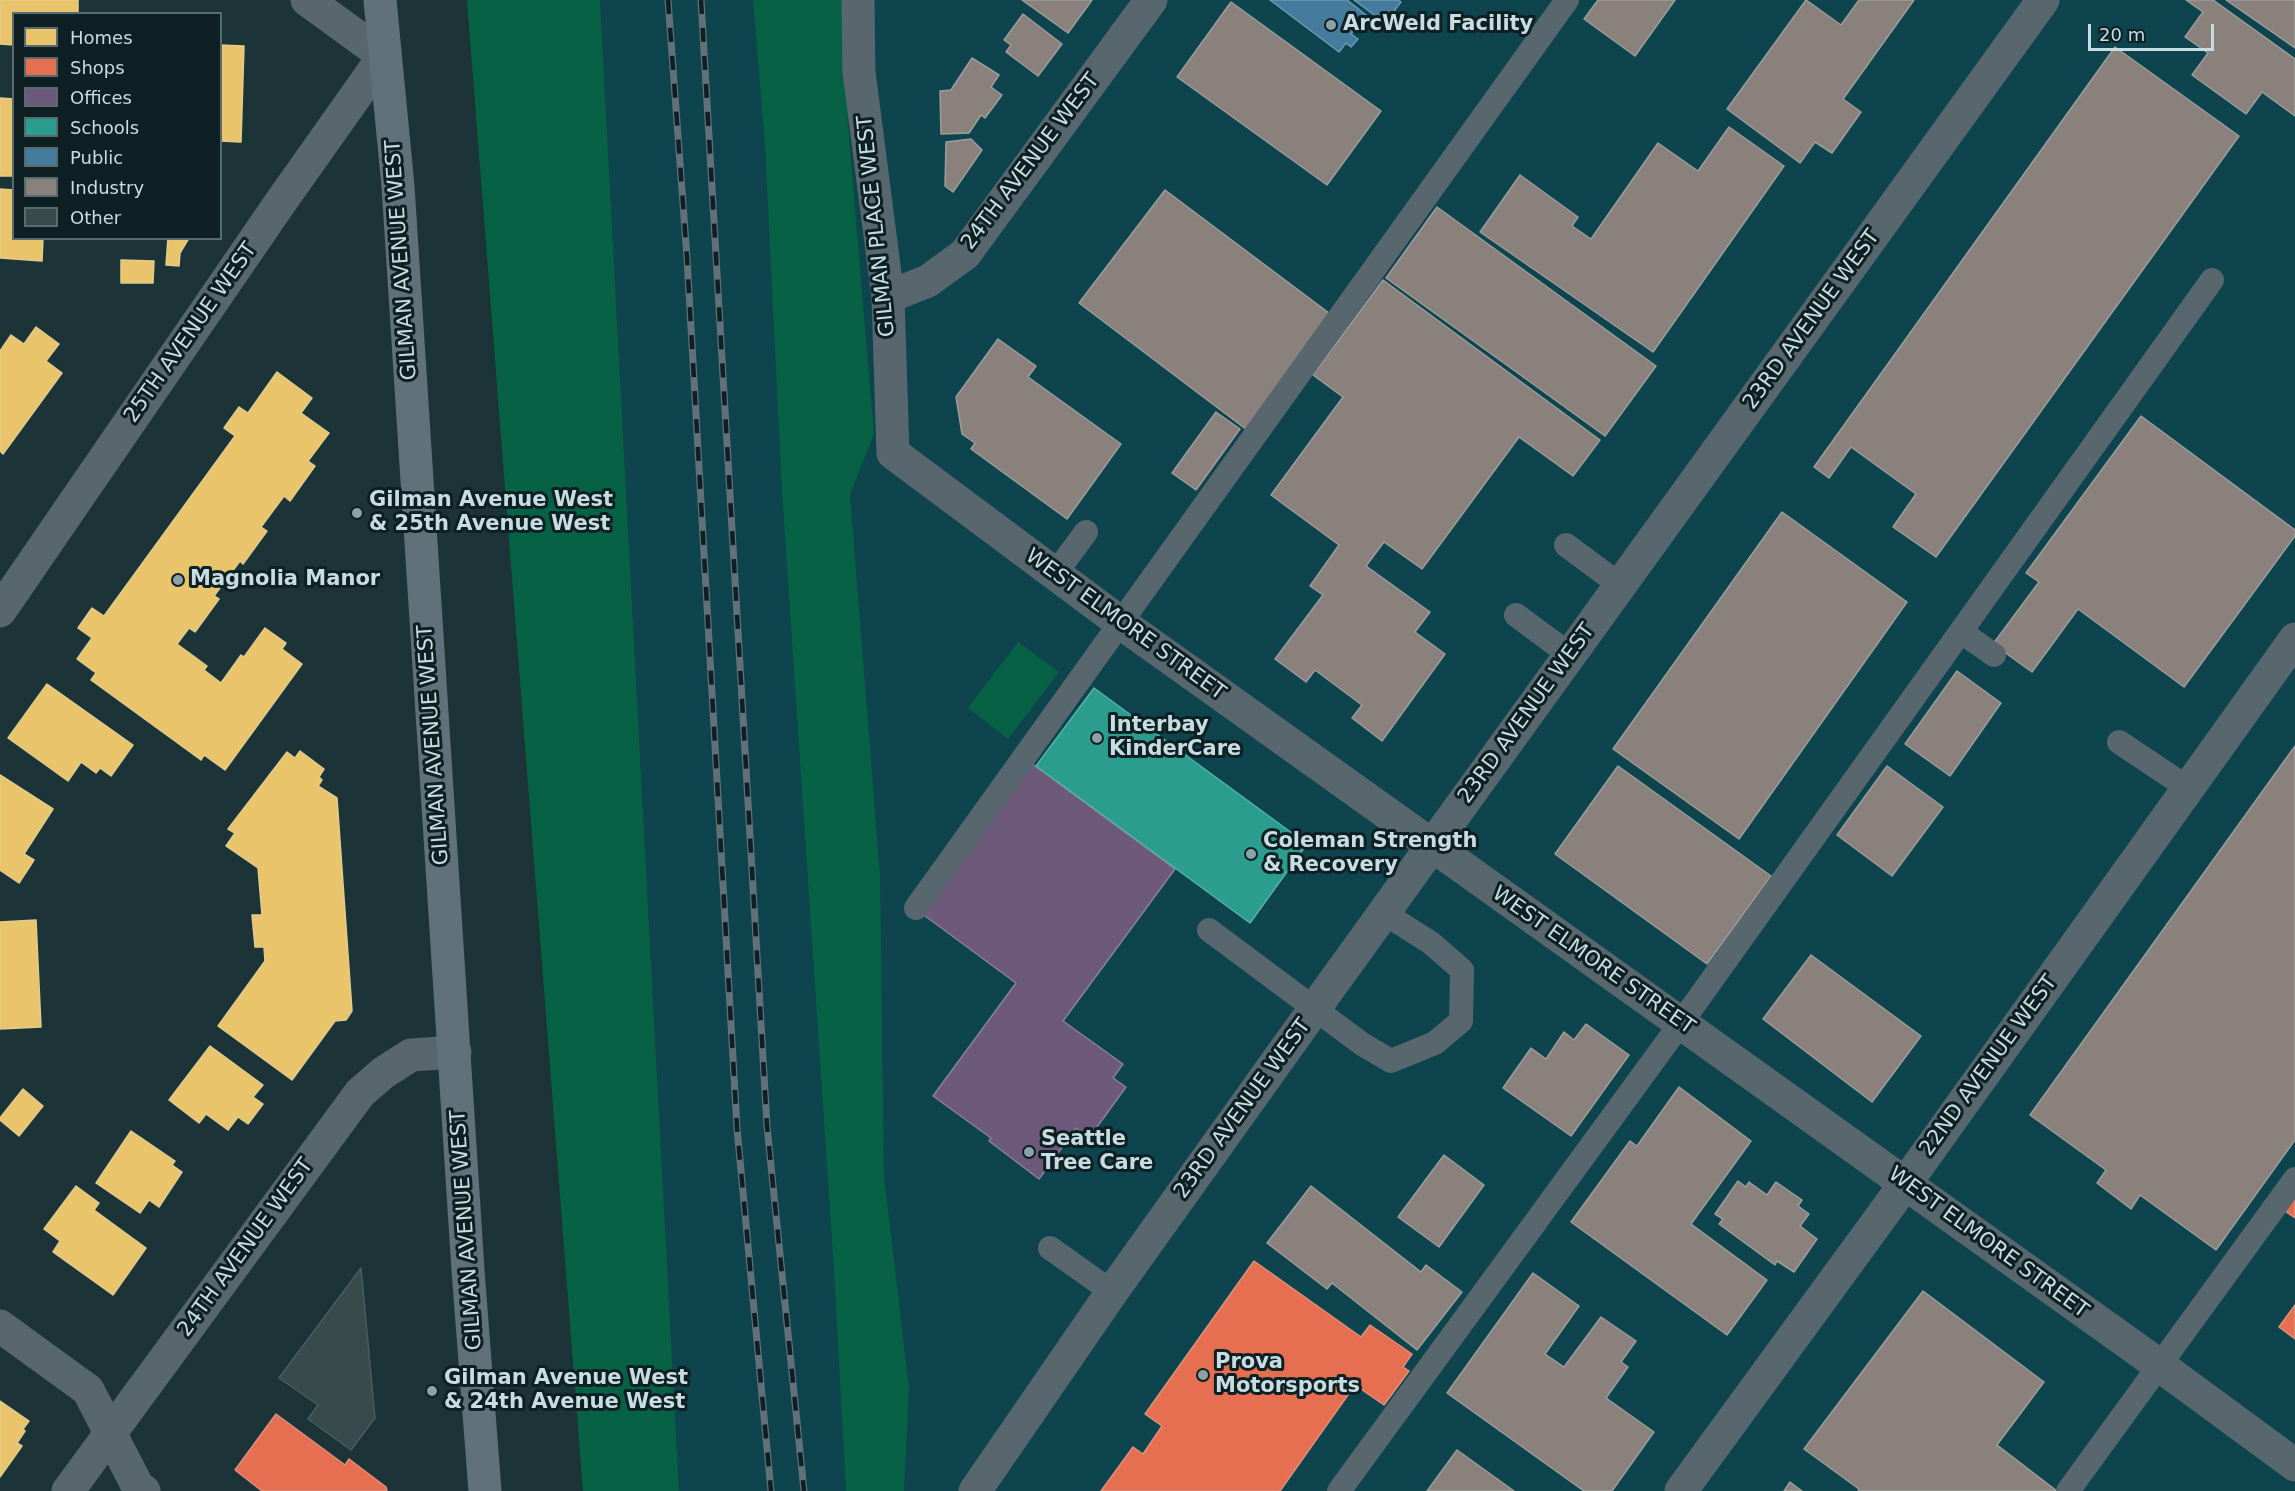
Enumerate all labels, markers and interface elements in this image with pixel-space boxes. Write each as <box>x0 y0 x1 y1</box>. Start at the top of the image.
legend <box>12 12 222 240</box>
place label: ArcWeld Facility <box>1343 12 1533 38</box>
scale bar <box>2091 12 2217 50</box>
marker: ArcWeld Facility <box>1324 18 1338 32</box>
text: 20 m <box>2099 24 2145 45</box>
text: Homes <box>70 27 133 48</box>
text: Shops <box>70 57 125 78</box>
street label: 24TH AVENUE WEST <box>957 69 1105 255</box>
text: Offices <box>70 87 132 108</box>
street label: GILMAN PLACE WEST <box>853 114 901 338</box>
text: Schools <box>70 117 139 138</box>
street label: GILMAN AVENUE WEST <box>381 139 423 381</box>
text: Public <box>70 147 123 168</box>
text: Industry <box>70 177 144 198</box>
text: Other <box>70 207 121 228</box>
street label: 23RD AVENUE WEST <box>1738 225 1886 415</box>
street label: 25TH AVENUE WEST <box>119 238 263 428</box>
place label: Gilman Avenue West & 25th Avenue West <box>369 488 613 538</box>
marker: Gilman Avenue West & 25th Avenue West <box>350 506 364 520</box>
street label: WEST ELMORE STREET <box>1020 544 1230 706</box>
place label: Magnolia Manor <box>190 567 380 593</box>
marker: Magnolia Manor <box>171 573 185 587</box>
street label: 23RD AVENUE WEST <box>1453 619 1601 809</box>
street label: GILMAN AVENUE WEST <box>413 624 455 866</box>
place label: Interbay KinderCare <box>1109 713 1241 763</box>
marker: Interbay KinderCare <box>1090 731 1104 745</box>
place label: Coleman Strength & Recovery <box>1263 829 1477 879</box>
marker: Coleman Strength & Recovery <box>1244 847 1258 861</box>
street label: WEST ELMORE STREET <box>1487 882 1699 1040</box>
street label: 22ND AVENUE WEST <box>1915 971 2063 1161</box>
street label: 23RD AVENUE WEST <box>1169 1014 1317 1204</box>
street label: GILMAN AVENUE WEST <box>446 1109 488 1351</box>
place label: Seattle Tree Care <box>1041 1127 1153 1177</box>
marker: Seattle Tree Care <box>1022 1145 1036 1159</box>
street label: 24TH AVENUE WEST <box>173 1154 319 1342</box>
street label: WEST ELMORE STREET <box>1883 1162 2093 1324</box>
place label: Prova Motorsports <box>1215 1350 1360 1400</box>
place label: Gilman Avenue West & 24th Avenue West <box>444 1366 688 1416</box>
marker: Prova Motorsports <box>1196 1368 1210 1382</box>
marker: Gilman Avenue West & 24th Avenue West <box>425 1384 439 1398</box>

